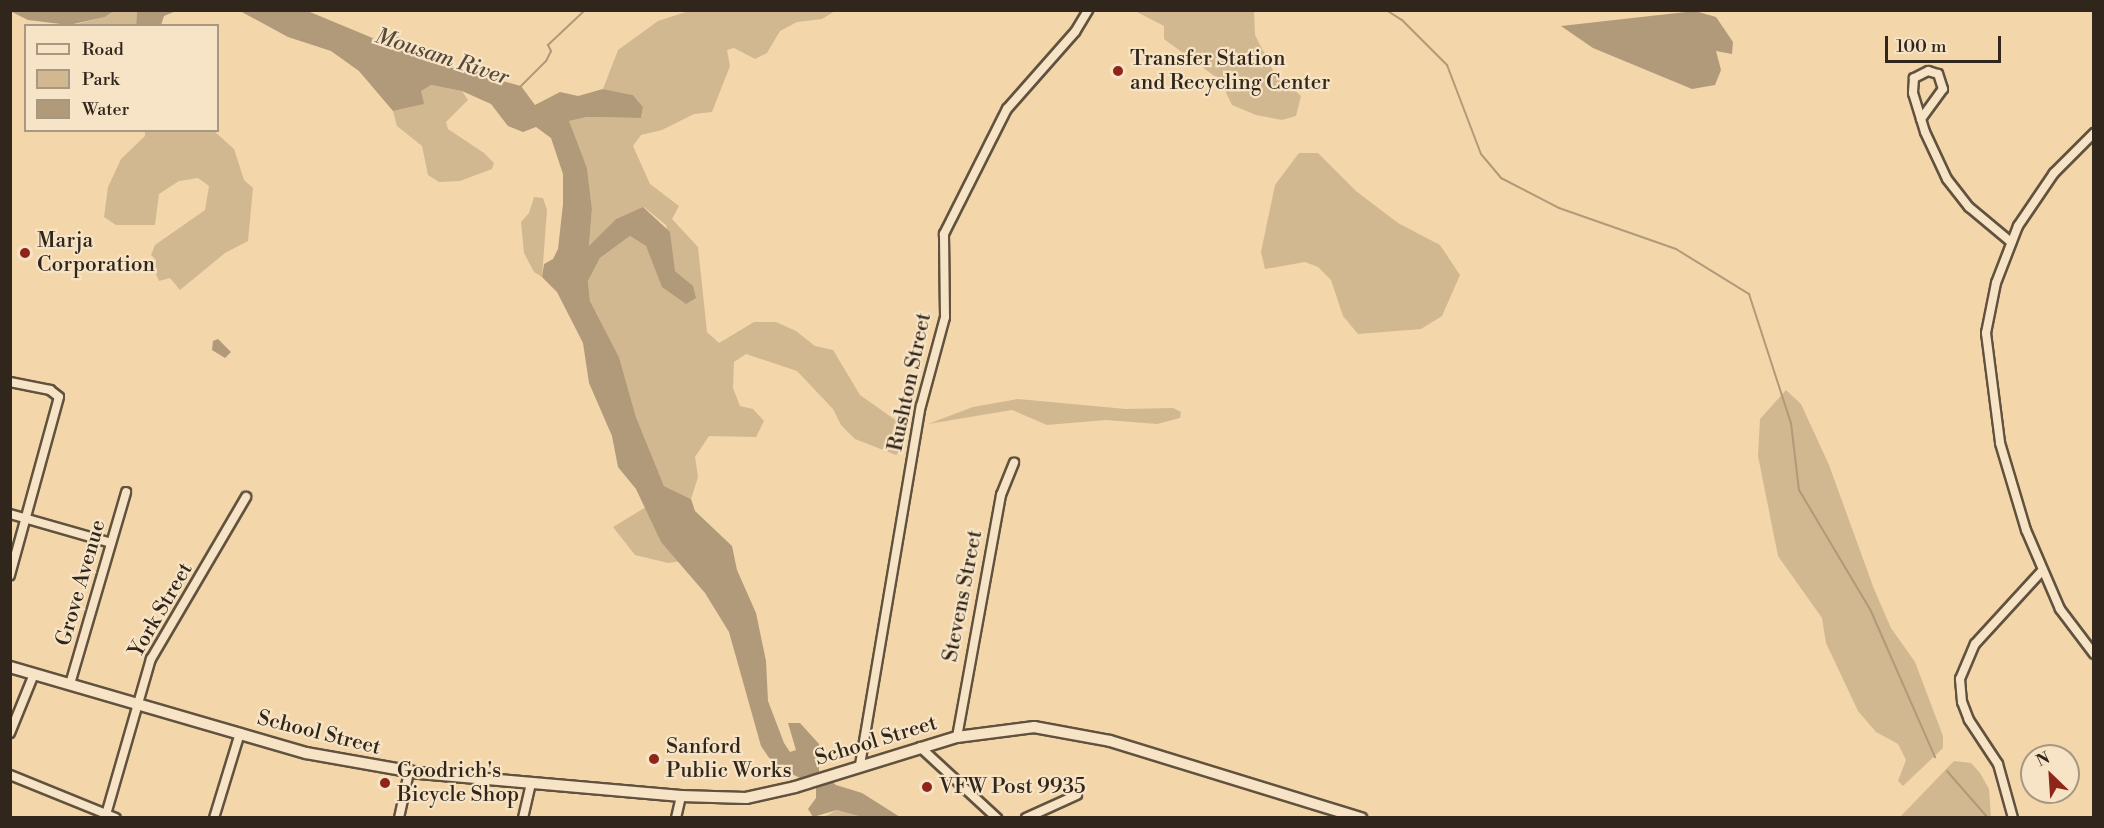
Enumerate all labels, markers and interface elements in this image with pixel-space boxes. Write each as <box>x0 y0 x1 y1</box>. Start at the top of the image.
water label: Mousam River <box>372 23 512 91</box>
legend <box>24 24 219 132</box>
scale bar <box>1888 24 2004 62</box>
text: 100 m <box>1896 35 1947 58</box>
text: Road <box>82 38 124 61</box>
place label: Transfer Station and Recycling Center <box>1130 46 1330 96</box>
marker: Transfer Station and Recycling Center <box>1111 64 1125 78</box>
text: Park <box>82 68 119 91</box>
text: Water <box>82 98 129 121</box>
place label: Marja Corporation <box>37 228 155 278</box>
marker: Marja Corporation <box>18 246 32 260</box>
street label: Rushton Street <box>883 310 937 454</box>
street label: Grove Avenue <box>51 517 111 649</box>
street label: Stevens Street <box>938 528 988 664</box>
street label: York Street <box>124 558 198 662</box>
street label: School Street <box>255 706 383 760</box>
street label: School Street <box>812 711 940 771</box>
place label: Sanford Public Works <box>666 734 792 784</box>
north arrow <box>2020 744 2080 804</box>
text: N <box>2033 748 2053 771</box>
marker: Sanford Public Works <box>647 752 661 766</box>
place label: Goodrich's Bicycle Shop <box>397 758 519 808</box>
place label: VFW Post 9935 <box>939 774 1086 800</box>
marker: Goodrich's Bicycle Shop <box>378 776 392 790</box>
marker: VFW Post 9935 <box>920 780 934 794</box>

